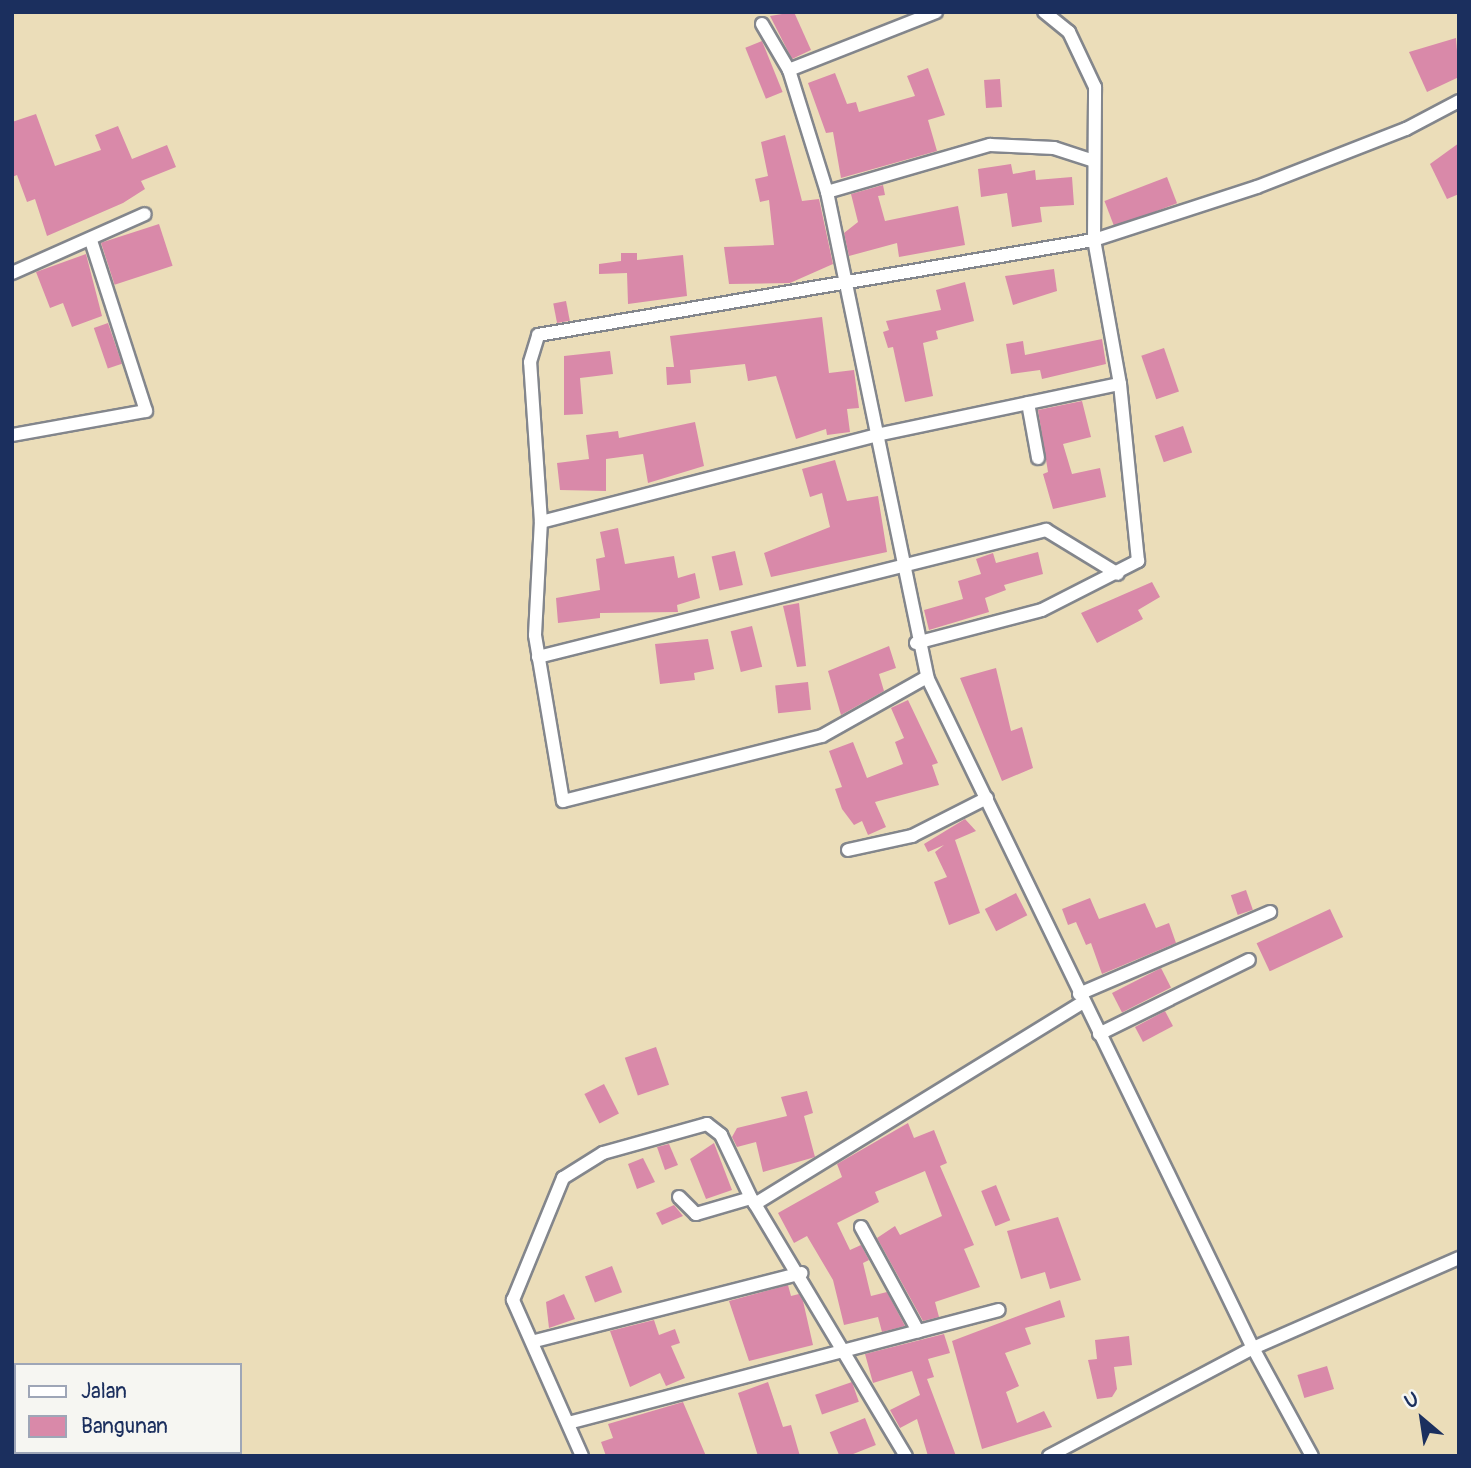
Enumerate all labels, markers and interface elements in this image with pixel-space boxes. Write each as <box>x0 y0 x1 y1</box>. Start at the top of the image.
legend <box>14 1363 242 1454</box>
text: Jalan <box>81 1378 127 1405</box>
north arrow <box>1387 1384 1457 1454</box>
text: U <box>1400 1387 1423 1414</box>
text: Bangunan <box>81 1413 168 1440</box>

